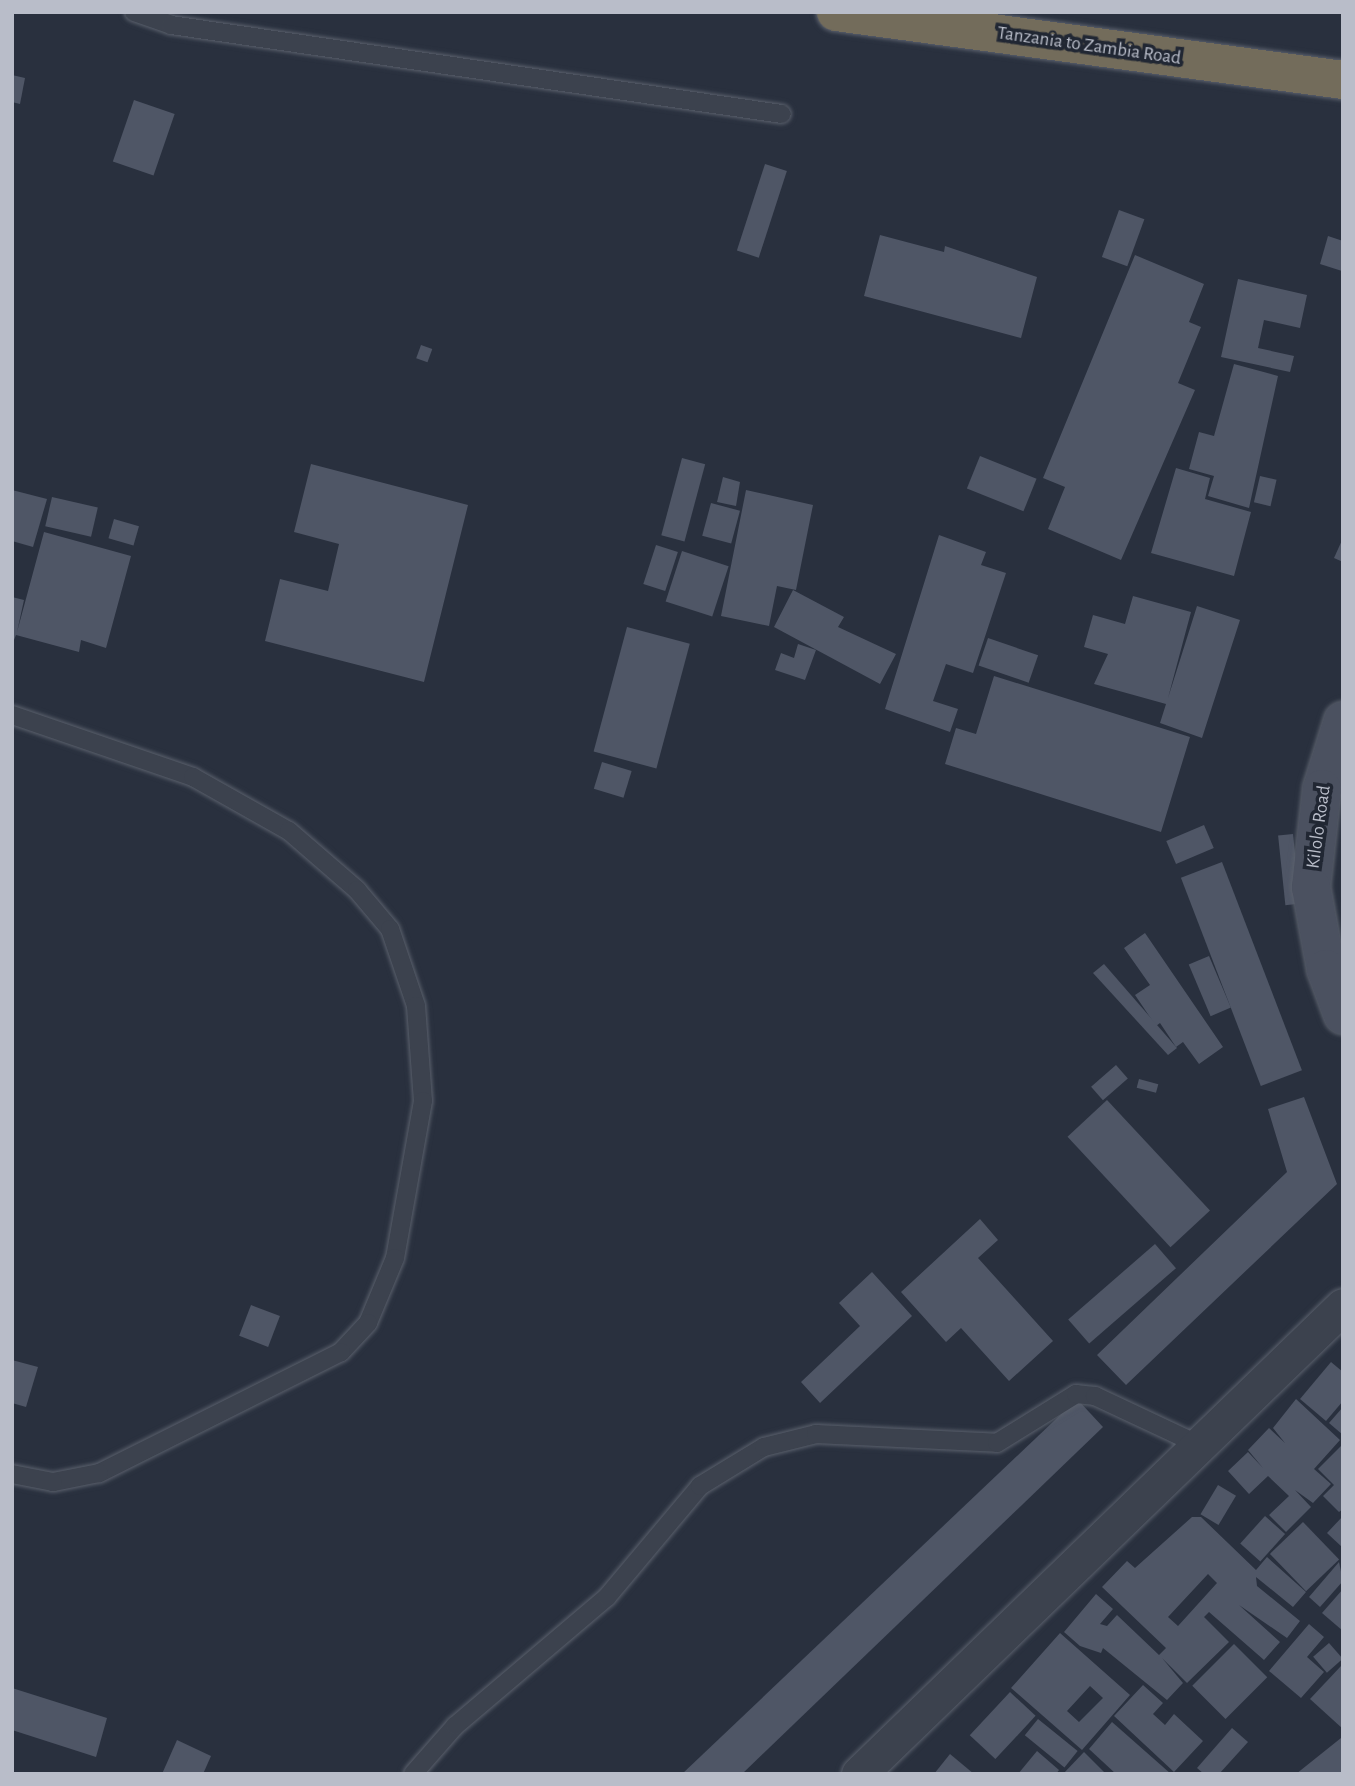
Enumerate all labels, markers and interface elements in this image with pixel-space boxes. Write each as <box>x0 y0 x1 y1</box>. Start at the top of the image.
street label: Tanzania to Zambia Road <box>996 22 1182 70</box>
street label: Kilolo Road <box>1302 784 1336 870</box>

